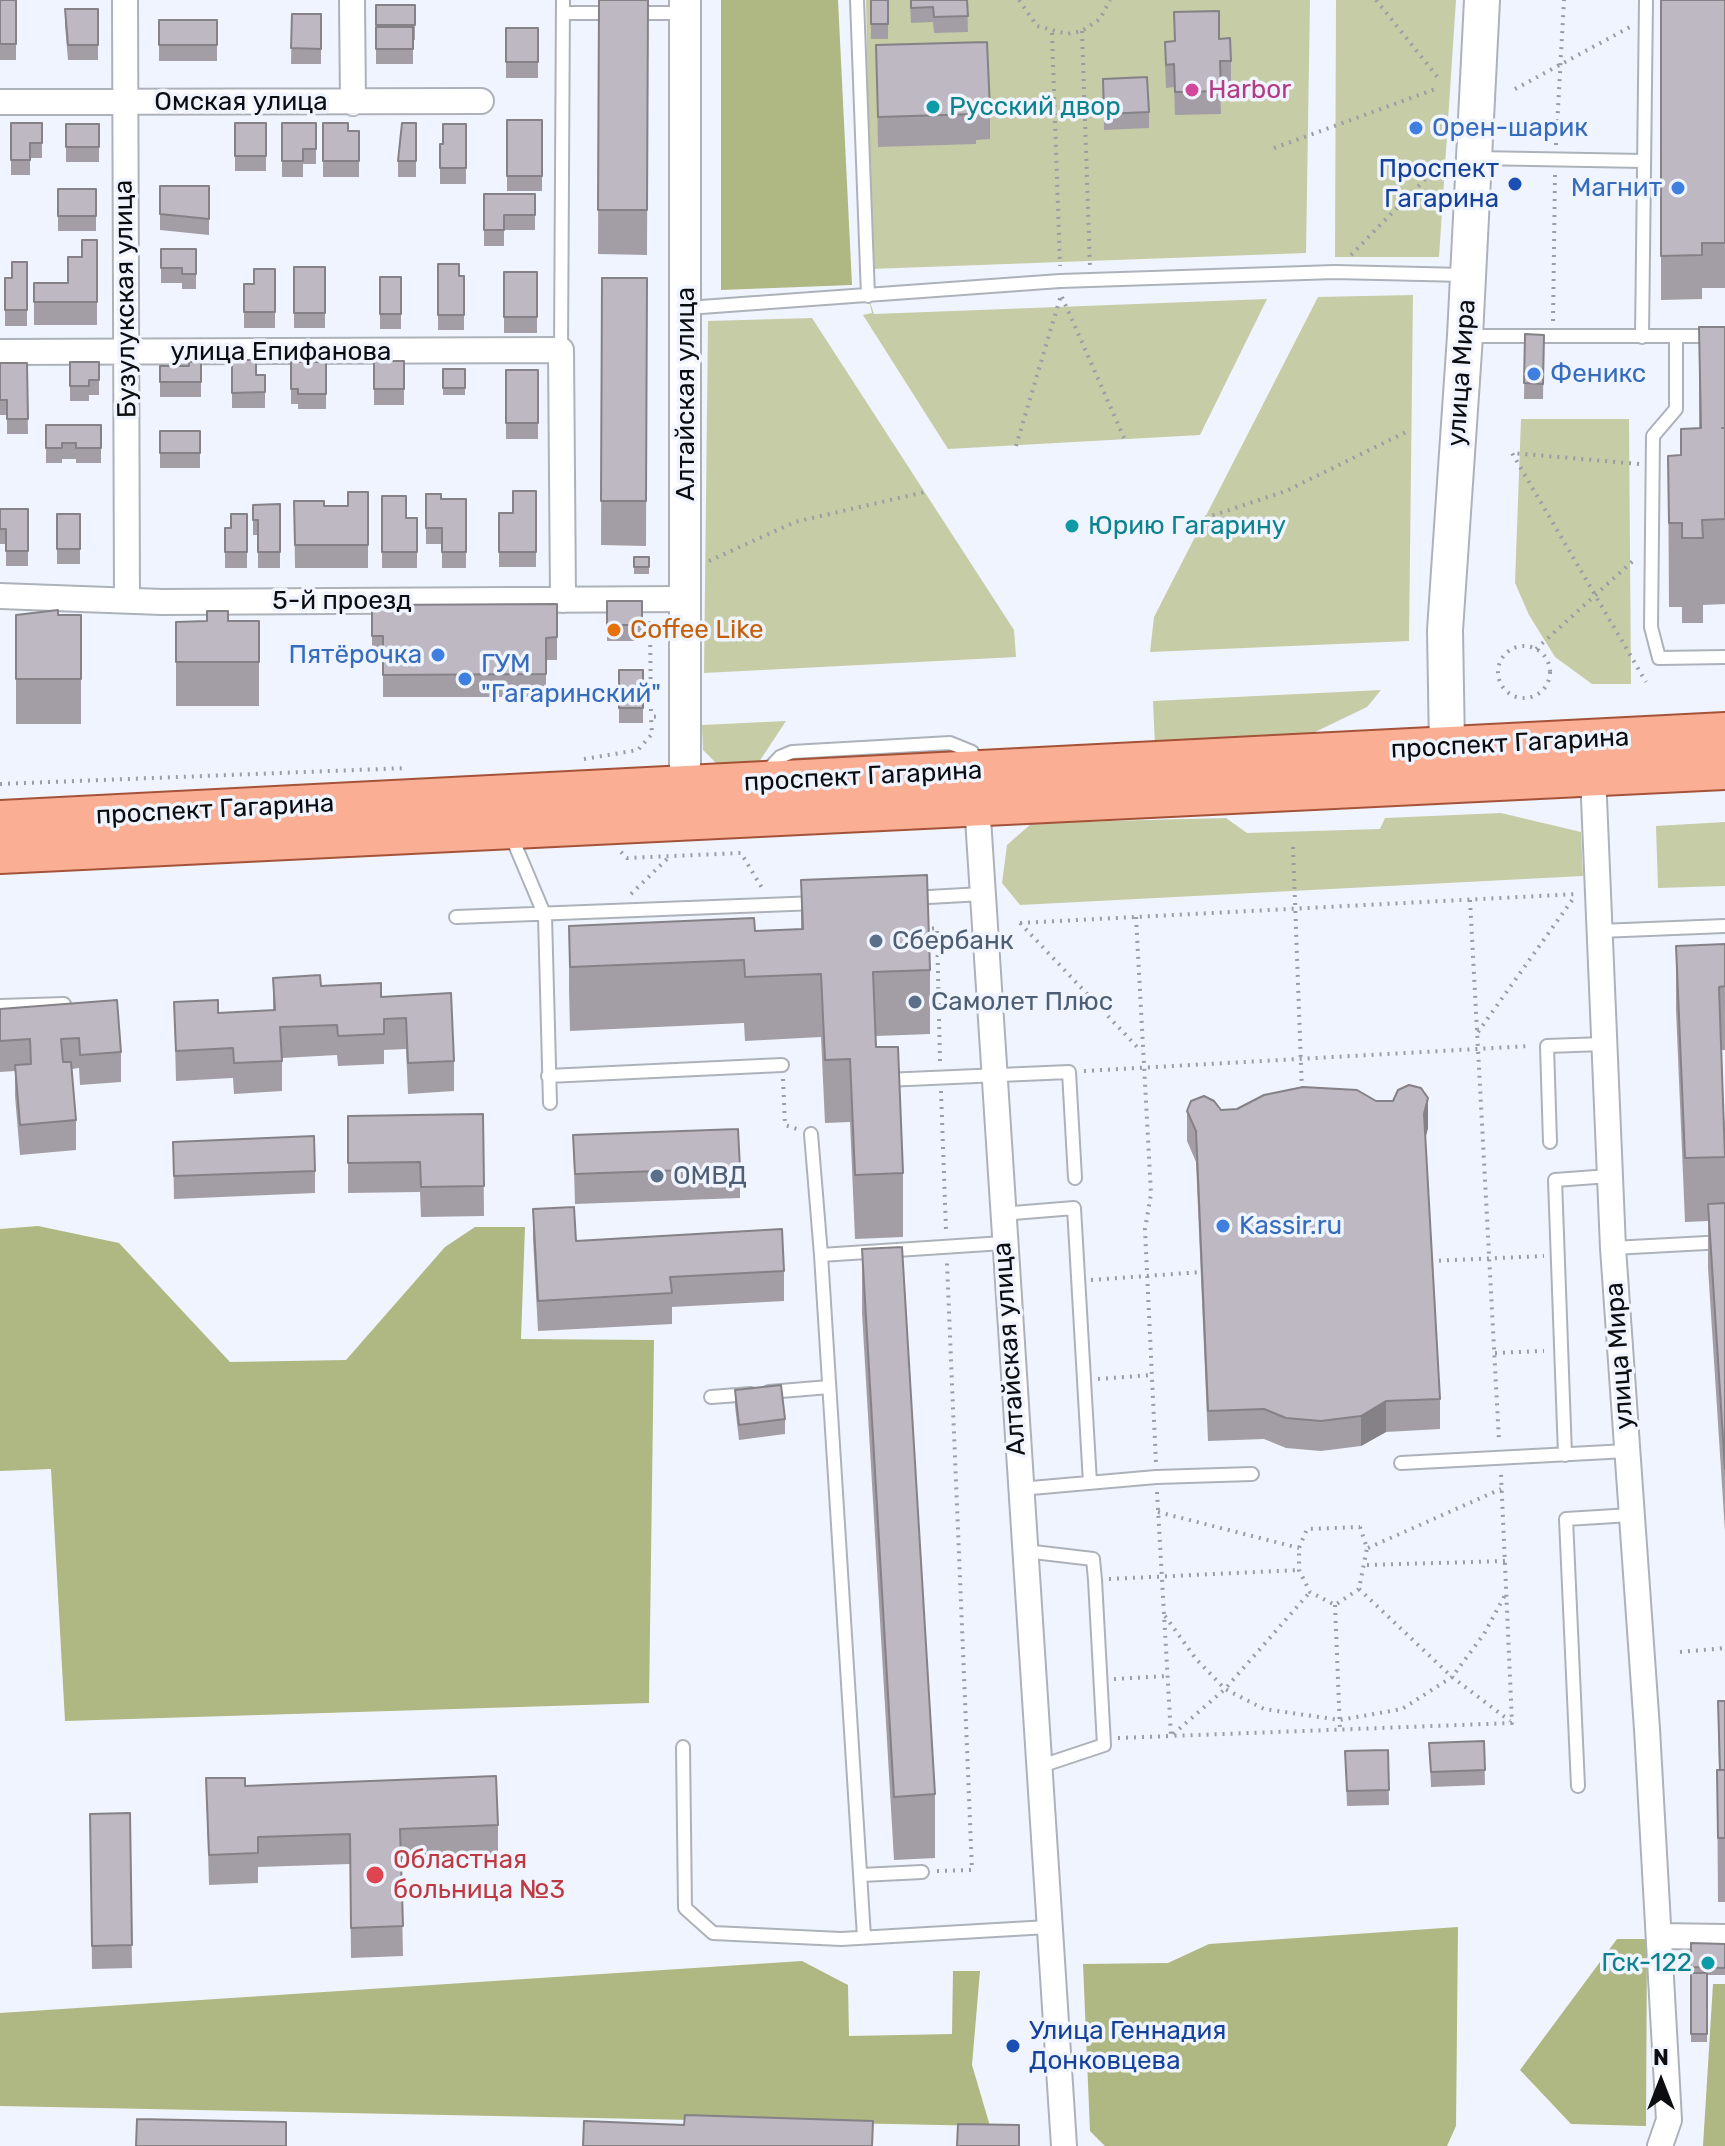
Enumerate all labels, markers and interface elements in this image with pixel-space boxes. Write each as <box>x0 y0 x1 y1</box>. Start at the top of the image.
place label: Harbor <box>1208 74 1291 106</box>
marker: Harbor <box>1183 81 1201 99</box>
street label: Омская улица <box>154 86 328 118</box>
place label: Русский двор <box>949 91 1121 123</box>
marker: Русский двор <box>924 98 942 116</box>
place label: Орен-шарик <box>1432 112 1588 144</box>
marker: Орен-шарик <box>1407 119 1425 137</box>
place label: Проспект Гагарина <box>1378 153 1499 214</box>
place label: Магнит <box>1571 172 1662 204</box>
marker: Проспект Гагарина <box>1506 175 1524 193</box>
marker: Магнит <box>1669 179 1687 197</box>
street label: Бузулукская улица <box>108 180 144 418</box>
street label: Алтайская улица <box>670 287 702 501</box>
street label: улица Мира <box>1441 298 1483 448</box>
street label: улица Епифанова <box>171 336 391 368</box>
place label: Феникс <box>1550 358 1646 390</box>
marker: Феникс <box>1525 365 1543 383</box>
place label: Юрию Гагарину <box>1088 510 1286 542</box>
marker: Юрию Гагарину <box>1063 517 1081 535</box>
street label: 5-й проезд <box>272 585 412 617</box>
place label: Coffee Like <box>630 614 764 646</box>
marker: Coffee Like <box>605 621 623 639</box>
place label: Пятёрочка <box>288 639 422 671</box>
marker: Пятёрочка <box>429 646 447 664</box>
place label: ГУМ "Гагаринский" <box>481 648 661 710</box>
marker: ГУМ "Гагаринский" <box>456 670 474 688</box>
street label: проспект Гагарина <box>1390 722 1630 766</box>
street label: проспект Гагарина <box>743 755 983 799</box>
street label: проспект Гагарина <box>95 788 335 832</box>
place label: Сбербанк <box>892 925 1014 957</box>
marker: Сбербанк <box>867 932 885 950</box>
place label: Самолет Плюс <box>931 986 1113 1018</box>
marker: Самолет Плюс <box>906 993 924 1011</box>
place label: ОМВД <box>673 1160 747 1192</box>
marker: ОМВД <box>648 1167 666 1185</box>
place label: Kassir.ru <box>1239 1210 1342 1242</box>
marker: Kassir.ru <box>1214 1217 1232 1235</box>
street label: Алтайская улица <box>987 1241 1033 1457</box>
street label: улица Мира <box>1599 1281 1641 1431</box>
place label: Областная больница №3 <box>393 1844 565 1906</box>
marker: Областная больница №3 <box>364 1864 386 1886</box>
place label: Гск-122 <box>1601 1947 1692 1979</box>
marker: Гск-122 <box>1699 1954 1717 1972</box>
place label: Улица Геннадия Донковцева <box>1029 2015 1226 2076</box>
marker: Улица Геннадия Донковцева <box>1004 2037 1022 2055</box>
north arrow <box>1621 2042 1701 2122</box>
text: N <box>1653 2044 1669 2071</box>

